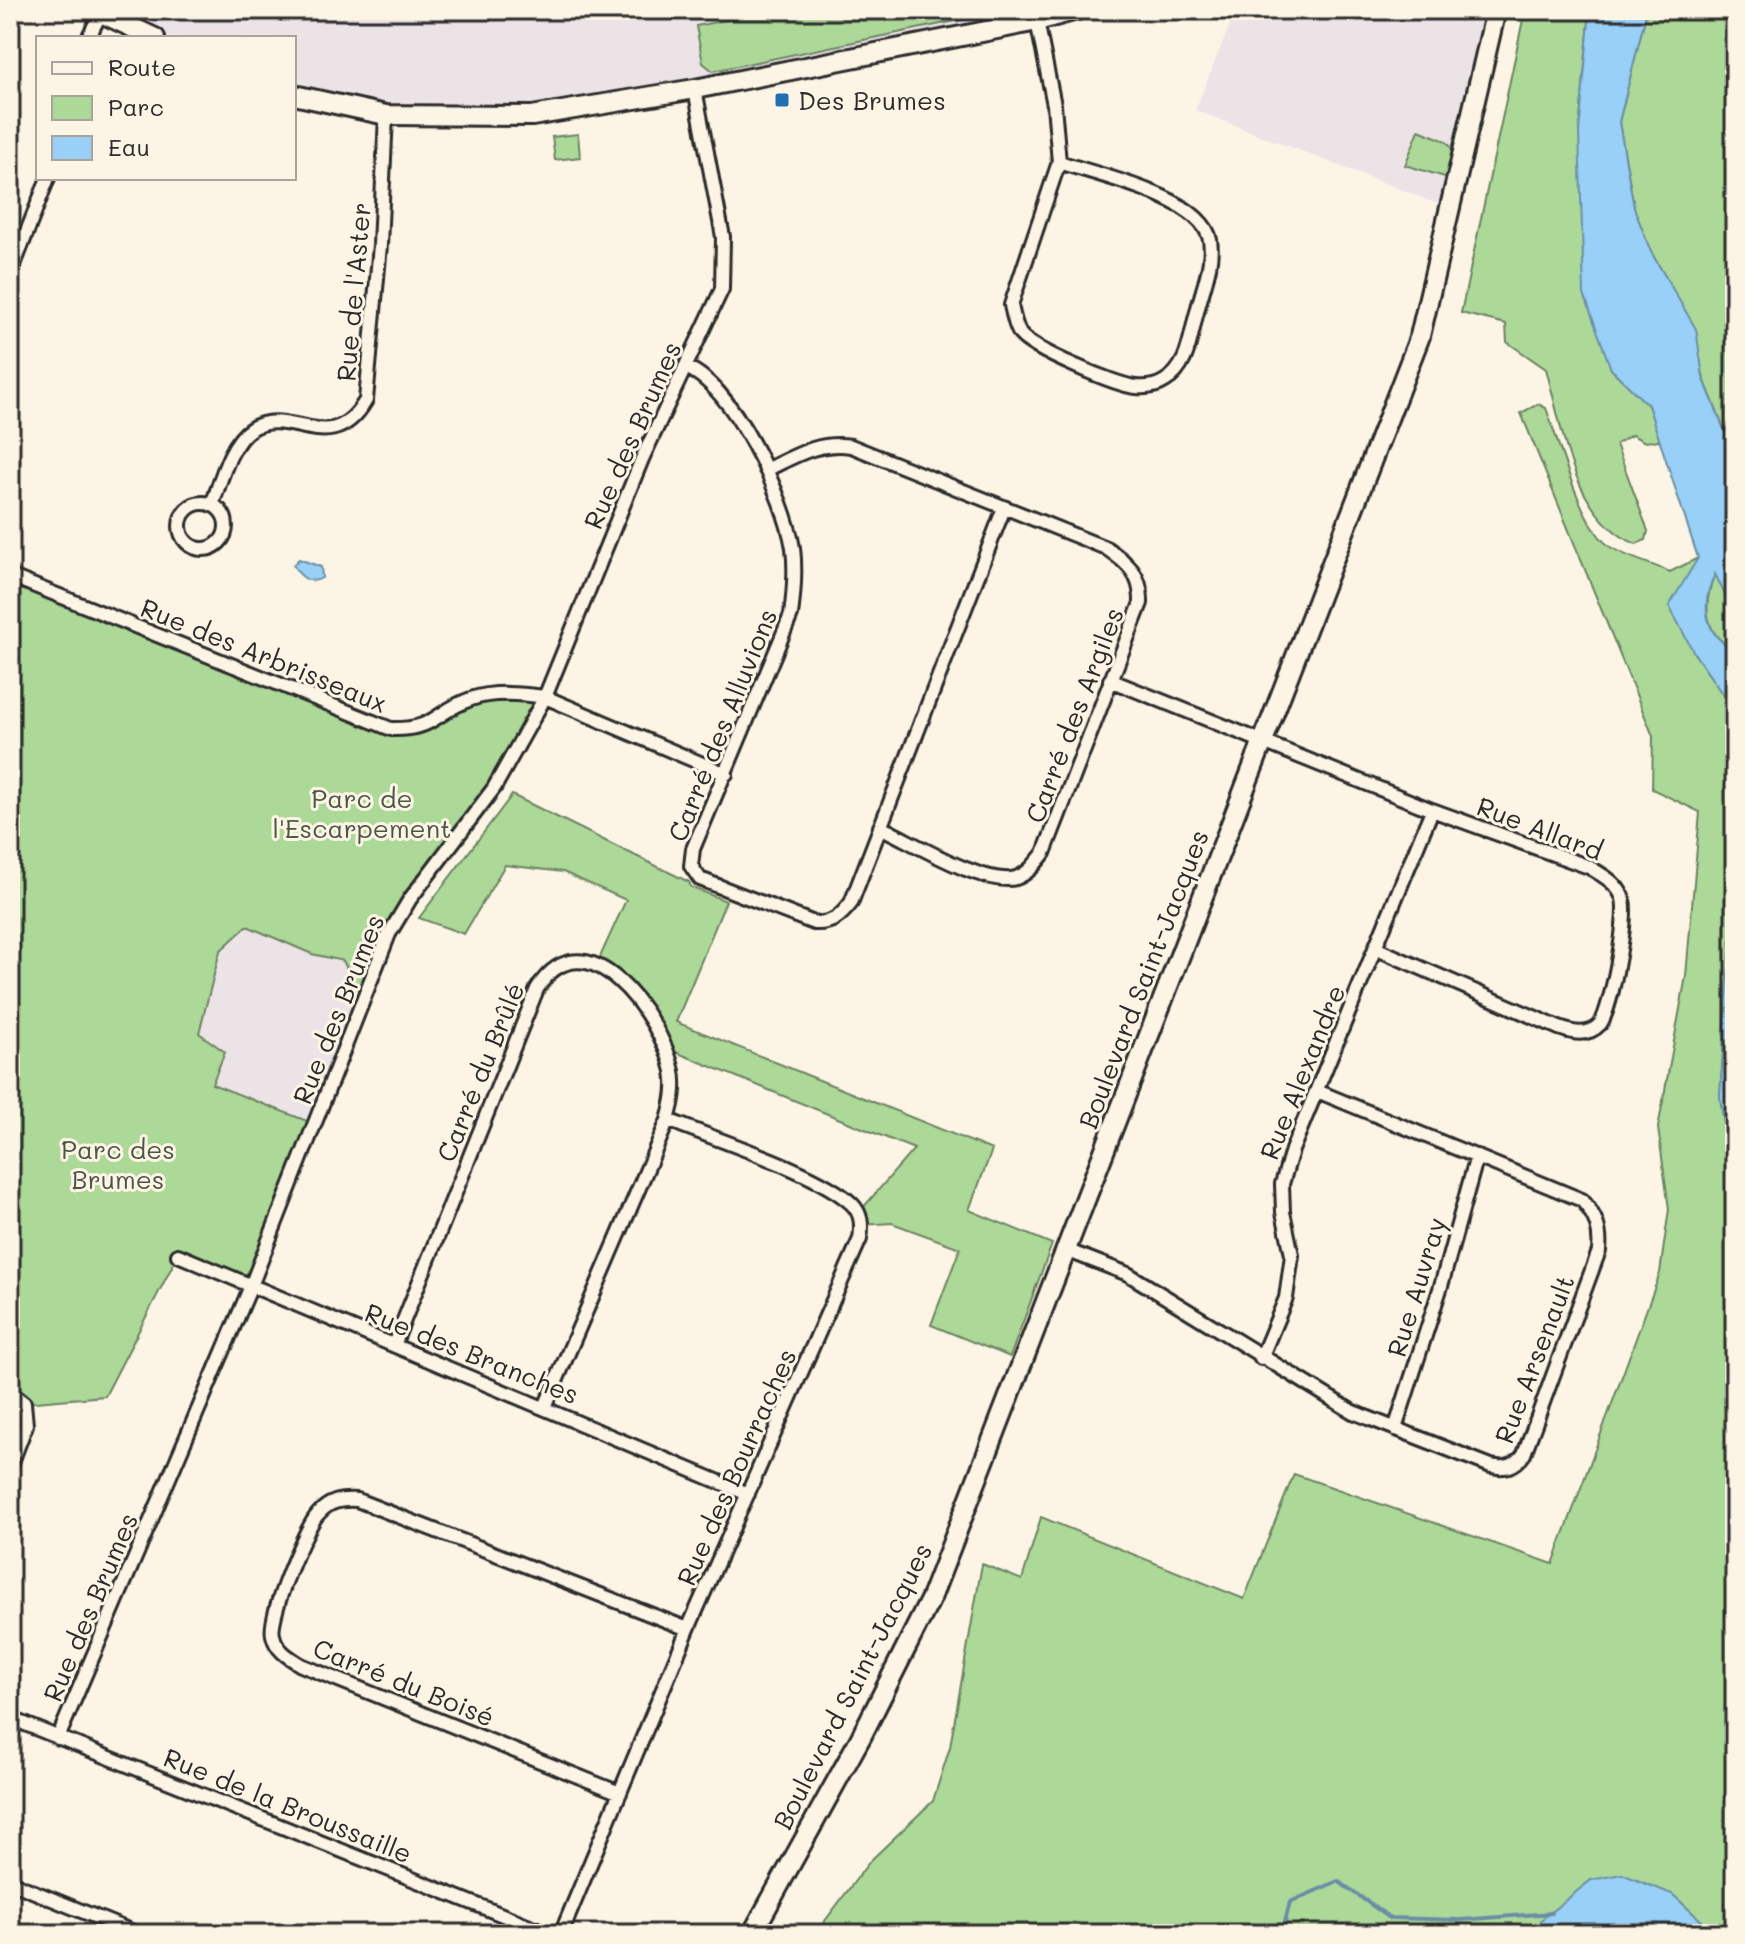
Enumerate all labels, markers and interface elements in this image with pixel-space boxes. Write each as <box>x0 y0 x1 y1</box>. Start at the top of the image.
legend <box>36 36 296 180</box>
text: Route <box>108 51 176 82</box>
place label: Des Brumes <box>798 83 946 117</box>
text: Parc <box>108 91 164 122</box>
marker: Des Brumes <box>773 91 791 109</box>
text: Eau <box>108 131 150 162</box>
street label: Rue de l'Aster <box>328 201 378 383</box>
street label: Rue des Brumes <box>575 336 689 534</box>
street label: Rue des Arbrisseaux <box>136 590 392 720</box>
street label: Carré des Argiles <box>1017 602 1131 828</box>
street label: Carré des Alluvions <box>660 604 784 846</box>
park label: Parc de l'Escarpement <box>272 781 452 845</box>
street label: Rue Allard <box>1472 788 1608 868</box>
street label: Boulevard Saint-Jacques <box>1070 825 1216 1133</box>
street label: Rue des Brumes <box>284 909 392 1109</box>
street label: Carré du Brûlé <box>429 977 531 1167</box>
street label: Rue Alexandre <box>1252 980 1352 1164</box>
park label: Parc des Brumes <box>61 1132 175 1196</box>
street label: Rue Auvray <box>1379 1213 1453 1361</box>
street label: Rue Arsenault <box>1486 1270 1582 1448</box>
street label: Rue des Branches <box>360 1295 584 1411</box>
street label: Rue des Bourraches <box>668 1343 804 1591</box>
street label: Rue des Brumes <box>35 1508 145 1706</box>
street label: Boulevard Saint-Jacques <box>765 1537 939 1835</box>
street label: Carré du Boisé <box>308 1630 500 1734</box>
street label: Rue de la Broussaille <box>159 1740 417 1870</box>

